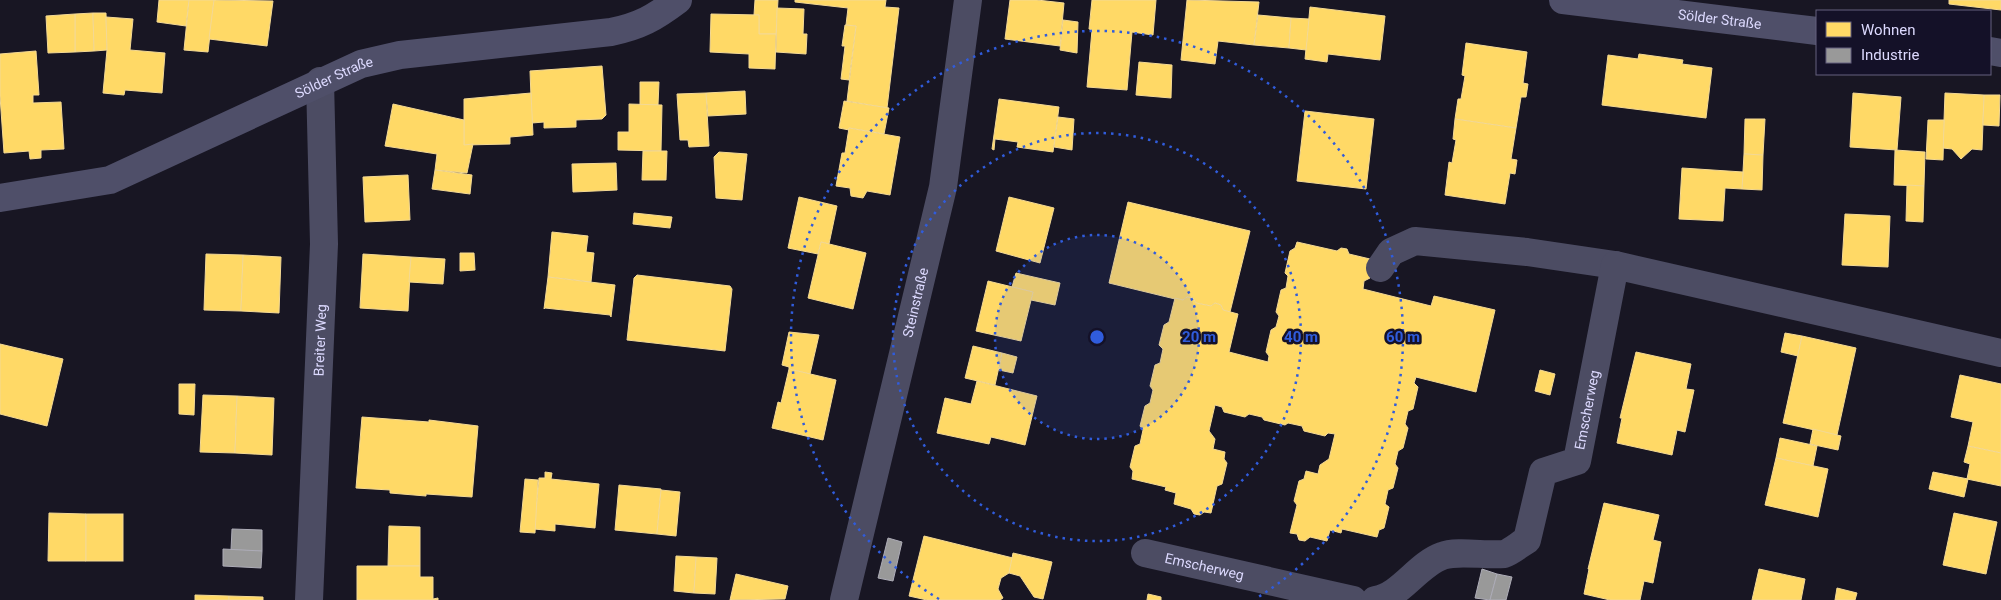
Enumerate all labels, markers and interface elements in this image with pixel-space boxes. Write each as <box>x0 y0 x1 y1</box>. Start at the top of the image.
street label: Sölder Straße <box>1677 6 1763 32</box>
legend <box>1816 10 1991 75</box>
text: Wohnen <box>1861 21 1915 39</box>
text: Industrie <box>1861 46 1919 64</box>
street label: Sölder Straße <box>292 53 375 101</box>
street label: Steinstraße <box>899 266 931 339</box>
street label: Breiter Weg <box>310 304 329 377</box>
centre of rings <box>1088 328 1106 346</box>
text: 20 m <box>1182 328 1216 346</box>
text: 40 m <box>1284 328 1318 346</box>
text: 60 m <box>1386 328 1420 346</box>
street label: Emscherweg <box>1571 369 1602 451</box>
street label: Emscherweg <box>1163 550 1246 583</box>

